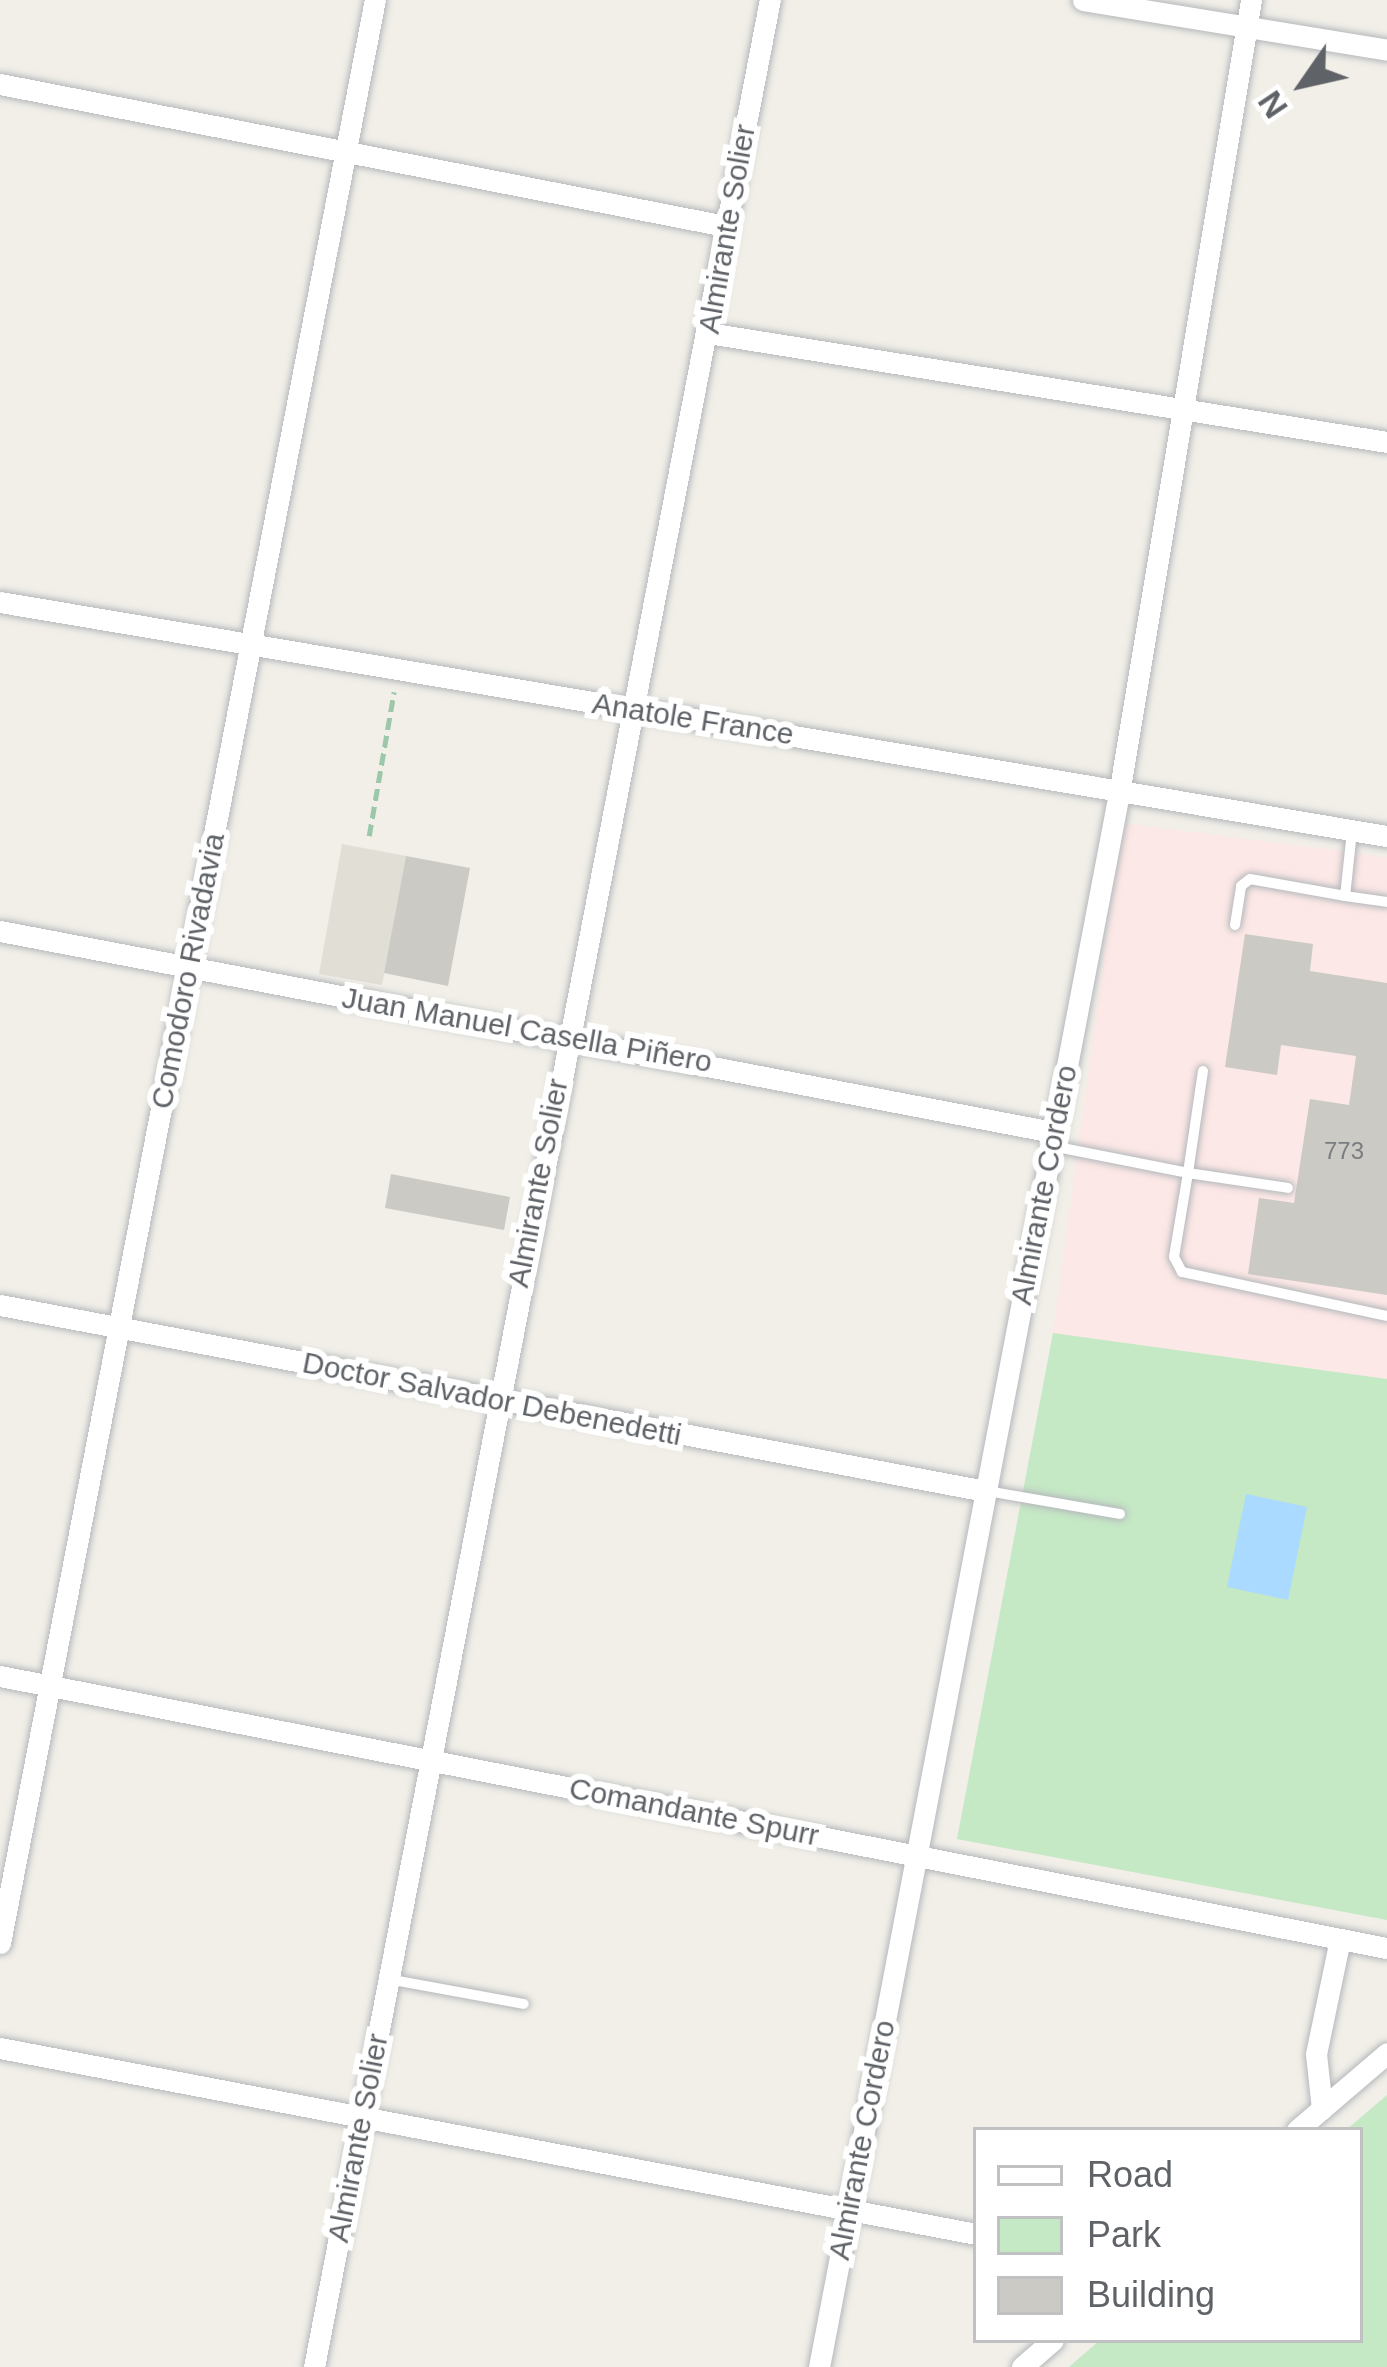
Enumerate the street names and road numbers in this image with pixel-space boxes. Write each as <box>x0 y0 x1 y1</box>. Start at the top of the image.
street label: Almirante Solier <box>691 122 763 336</box>
street label: Anatole France <box>590 685 796 753</box>
street label: Comodoro Rivadavia <box>144 830 232 1112</box>
street label: Juan Manuel Casella Piñero <box>339 980 715 1080</box>
street label: Almirante Cordero <box>1003 1062 1085 1308</box>
street label: Almirante Solier <box>500 1076 576 1290</box>
street label: Doctor Salvador Debenedetti <box>299 1345 685 1453</box>
street label: Comandante Spurr <box>566 1770 822 1854</box>
street label: Almirante Cordero <box>821 2017 903 2263</box>
street label: Almirante Solier <box>320 2031 396 2245</box>

